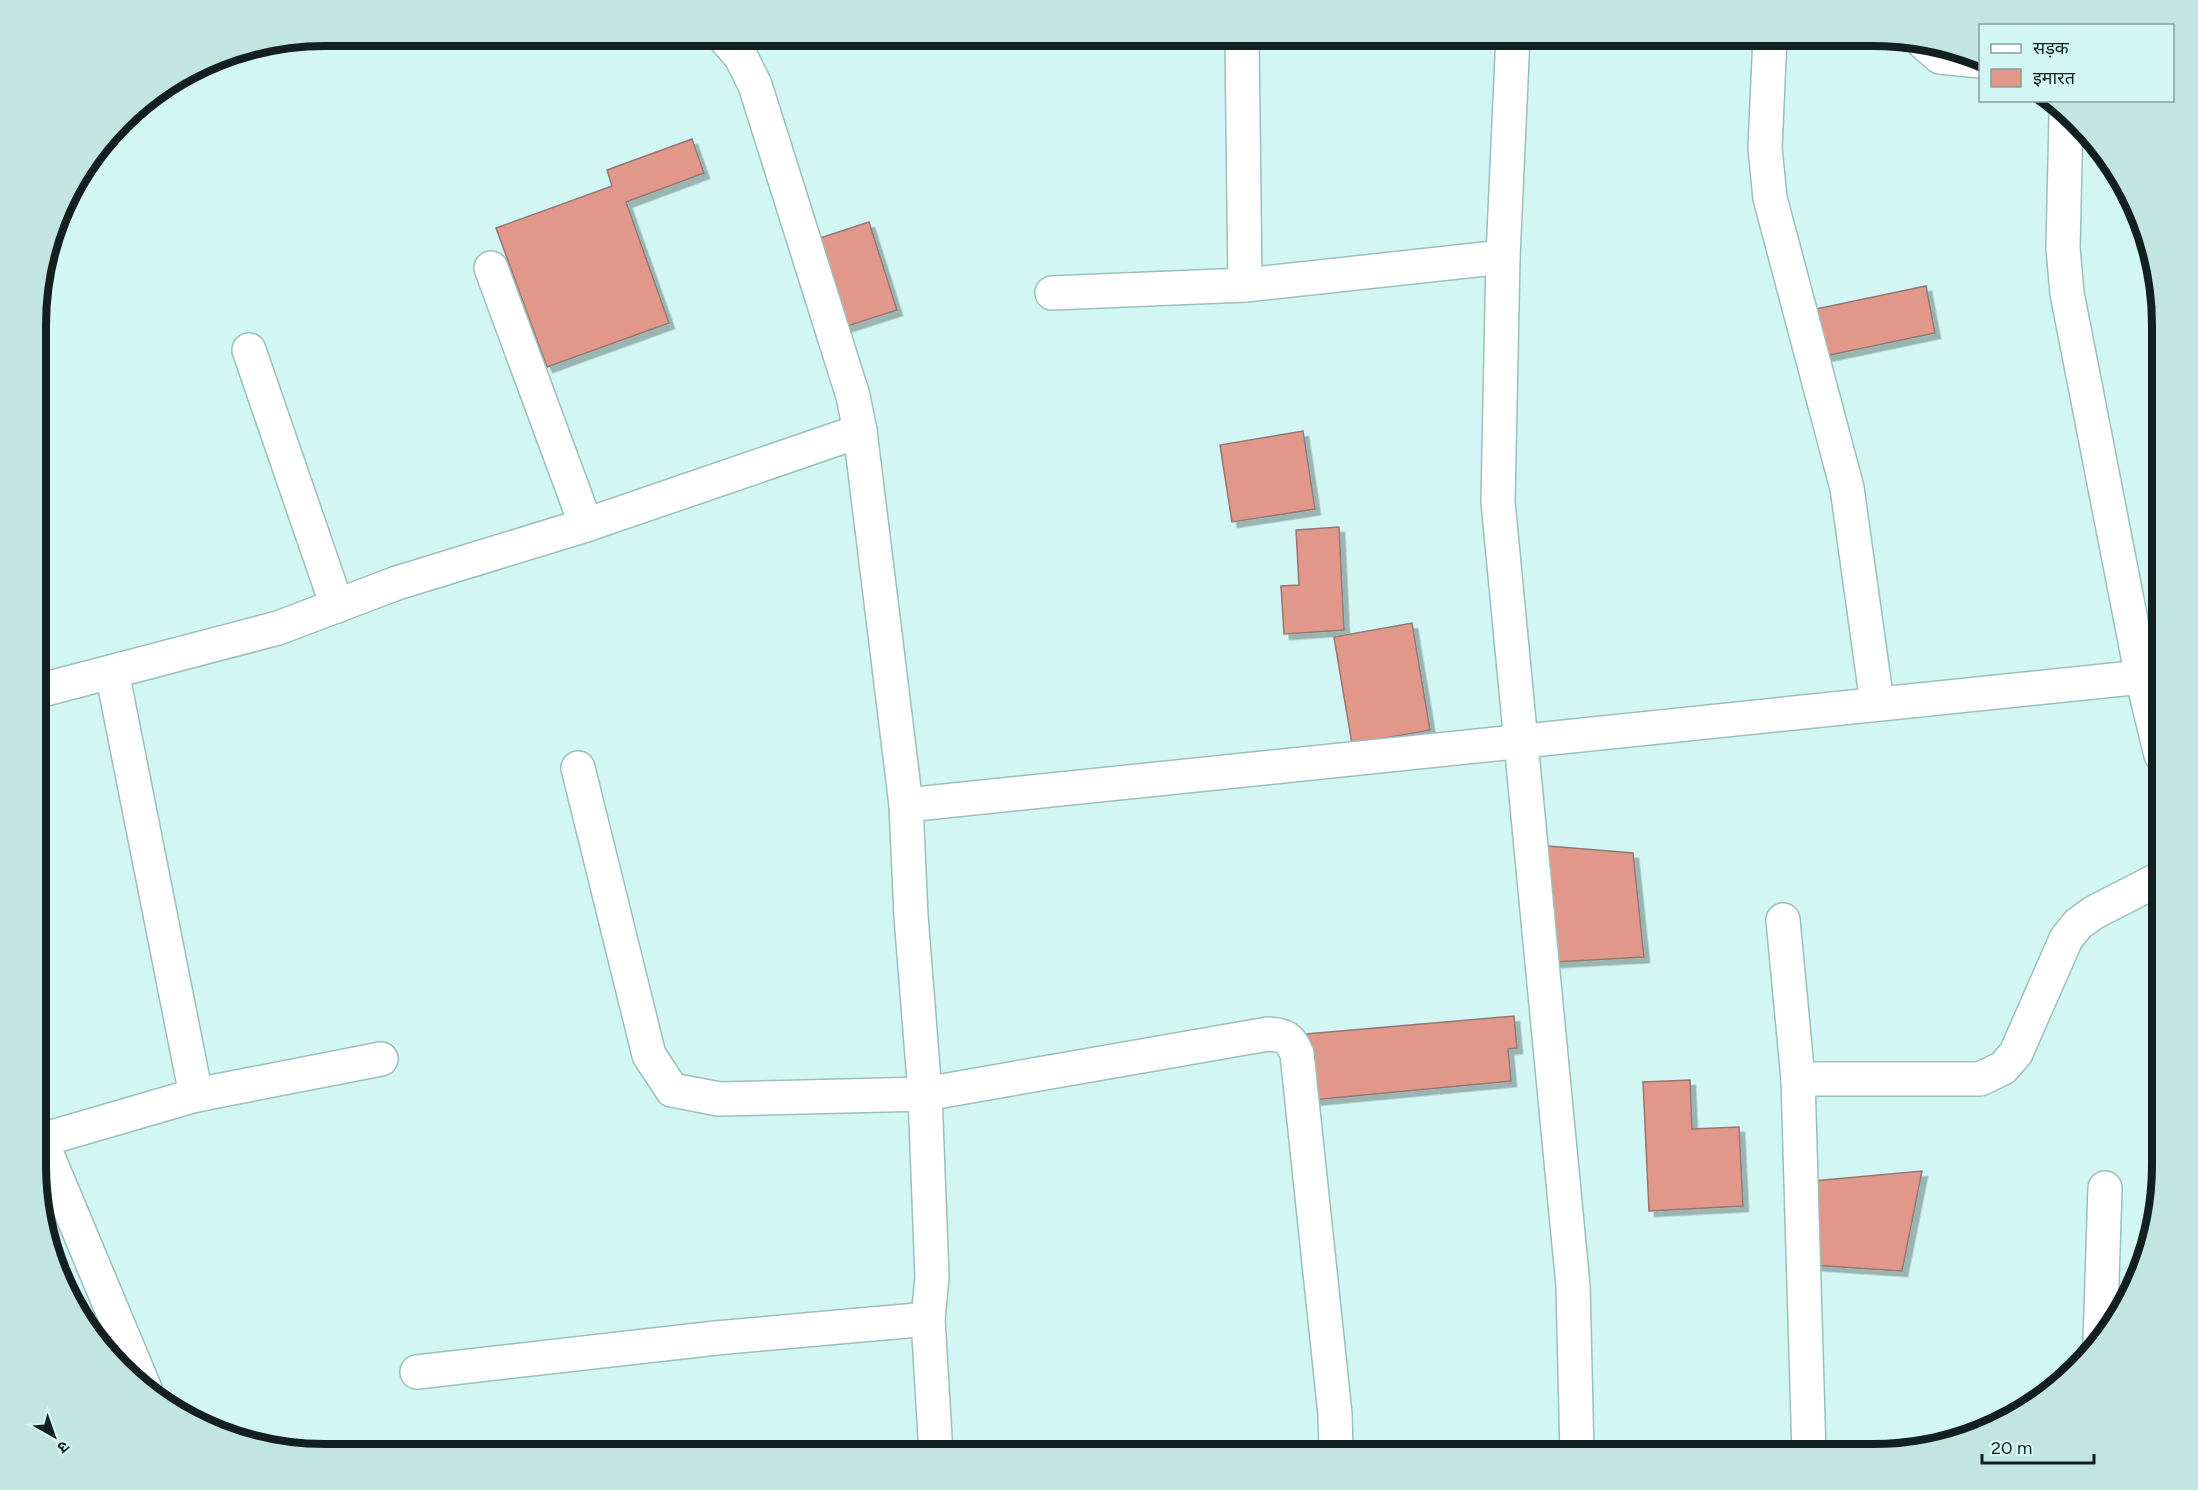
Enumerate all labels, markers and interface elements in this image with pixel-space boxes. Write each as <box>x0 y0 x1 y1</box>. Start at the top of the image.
legend <box>1979 24 2174 102</box>
text: सड़क <box>2033 37 2070 59</box>
text: इमारत <box>2033 67 2076 89</box>
north arrow <box>24 1406 84 1466</box>
scale bar <box>1982 1427 2094 1465</box>
text: उ <box>53 1437 73 1458</box>
text: 20 m <box>1991 1437 2032 1459</box>

